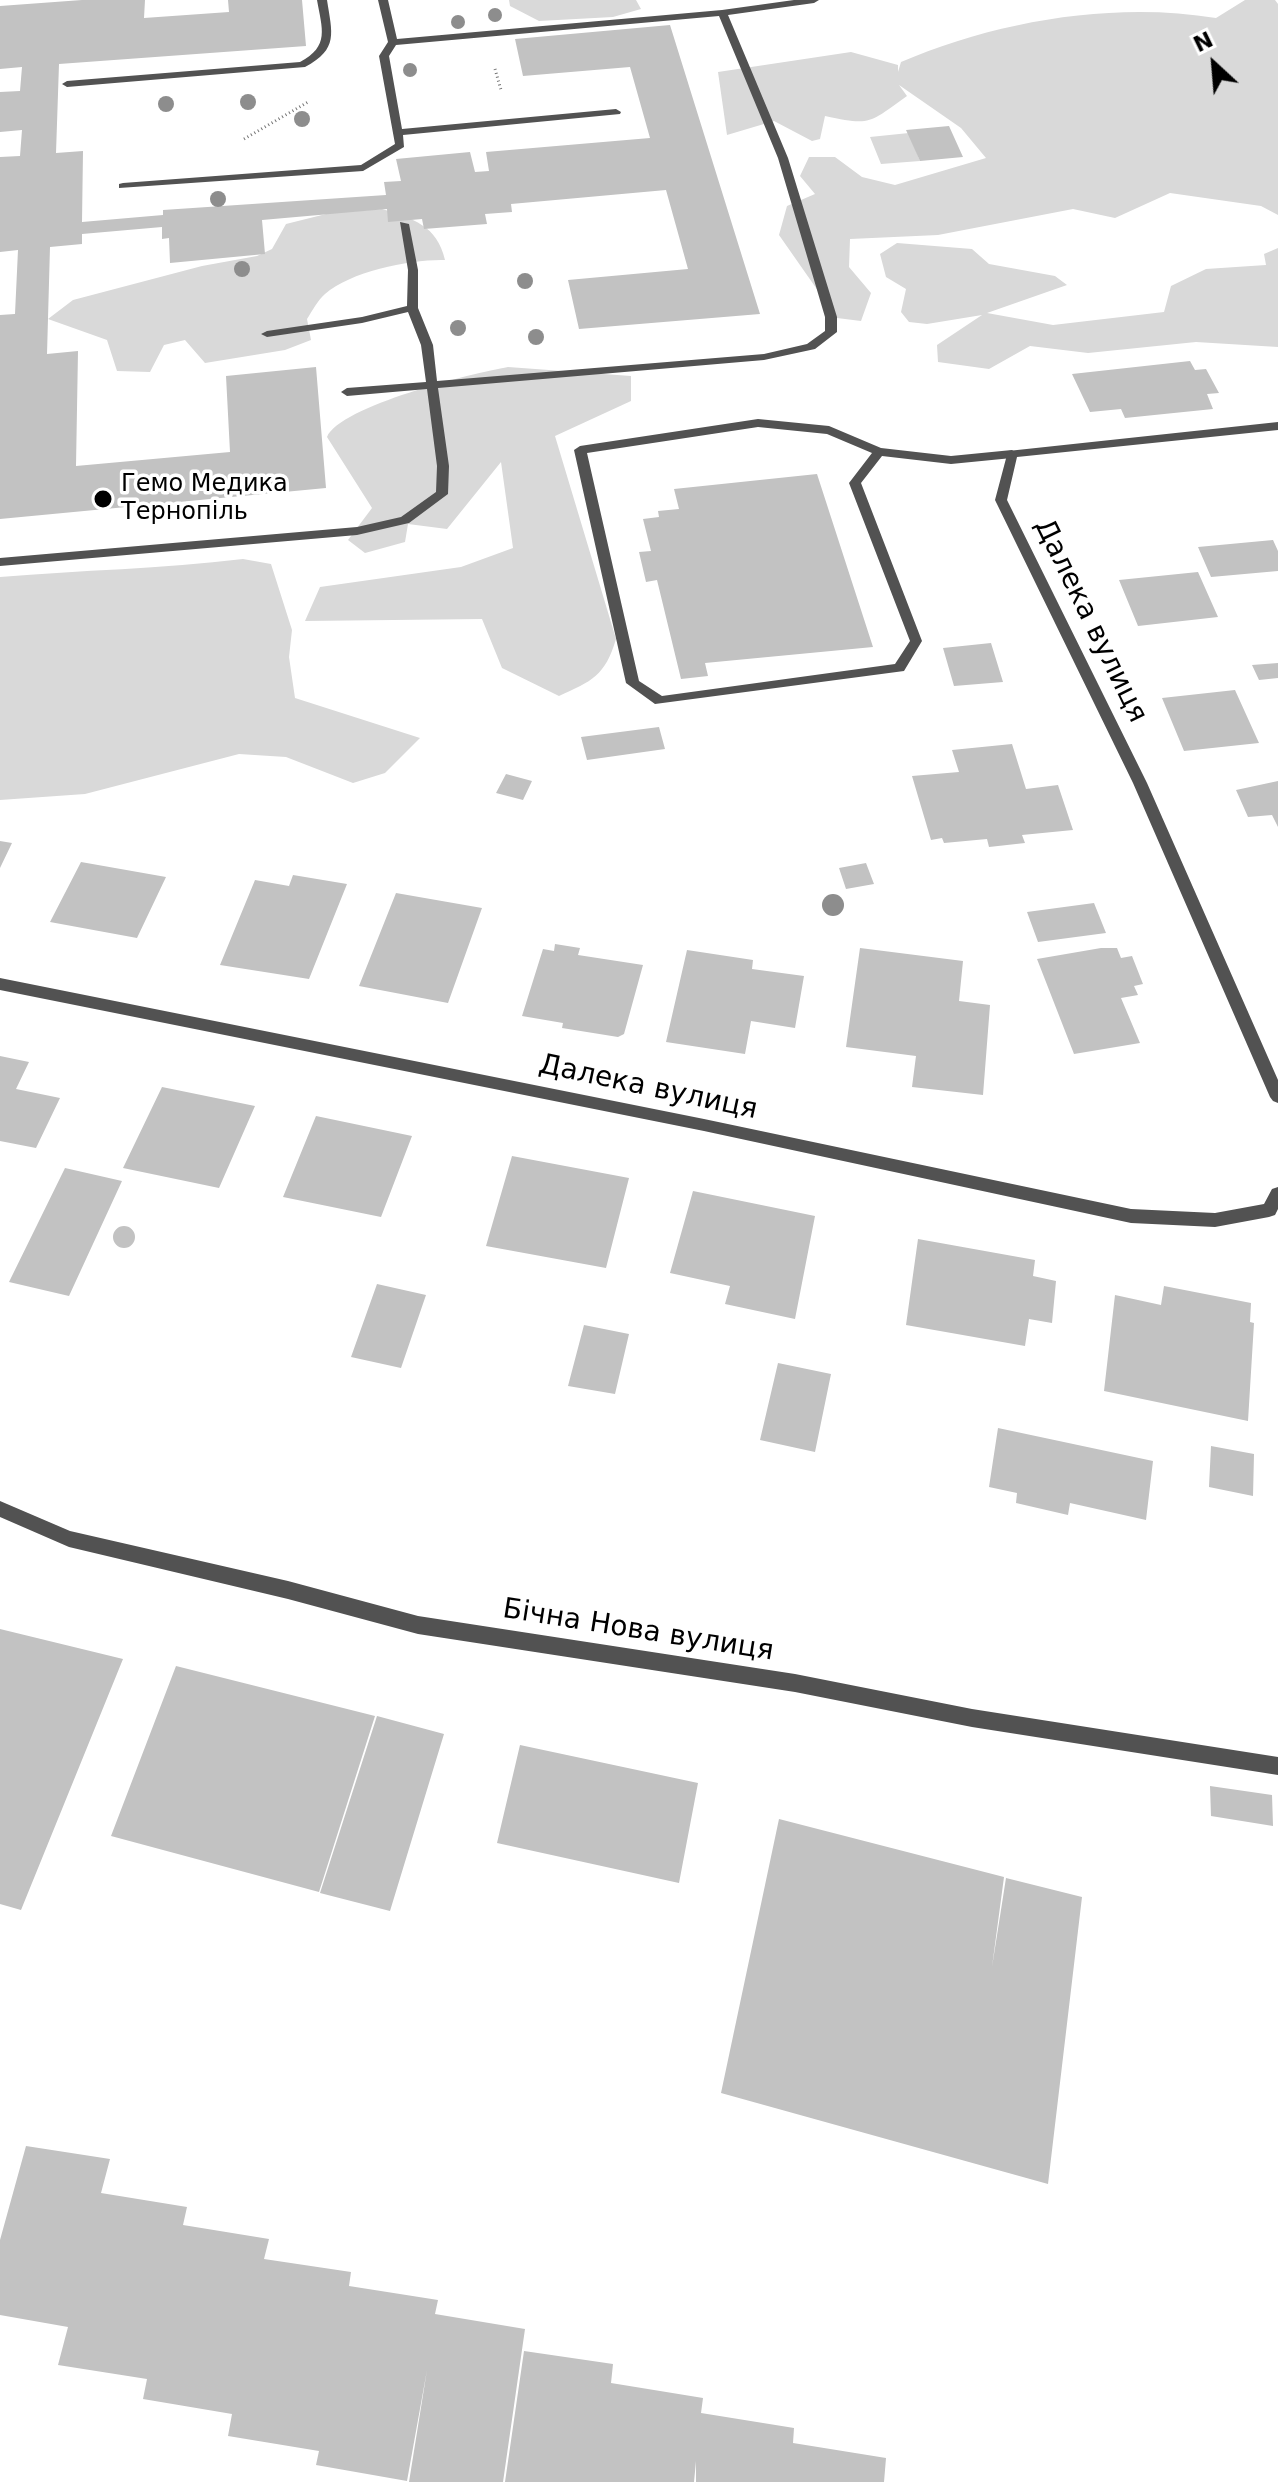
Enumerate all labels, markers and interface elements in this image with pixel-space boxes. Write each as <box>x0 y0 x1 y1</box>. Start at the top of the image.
north arrow <box>1174 24 1254 104</box>
text: N <box>1189 27 1217 57</box>
place label: Гемо Медика Тернопіль <box>121 471 288 527</box>
marker: Гемо Медика Тернопіль <box>92 488 114 510</box>
street label: Далека вулиця <box>1026 514 1154 728</box>
street label: Далека вулиця <box>536 1048 760 1128</box>
street label: Бічна Нова вулиця <box>500 1593 776 1669</box>

